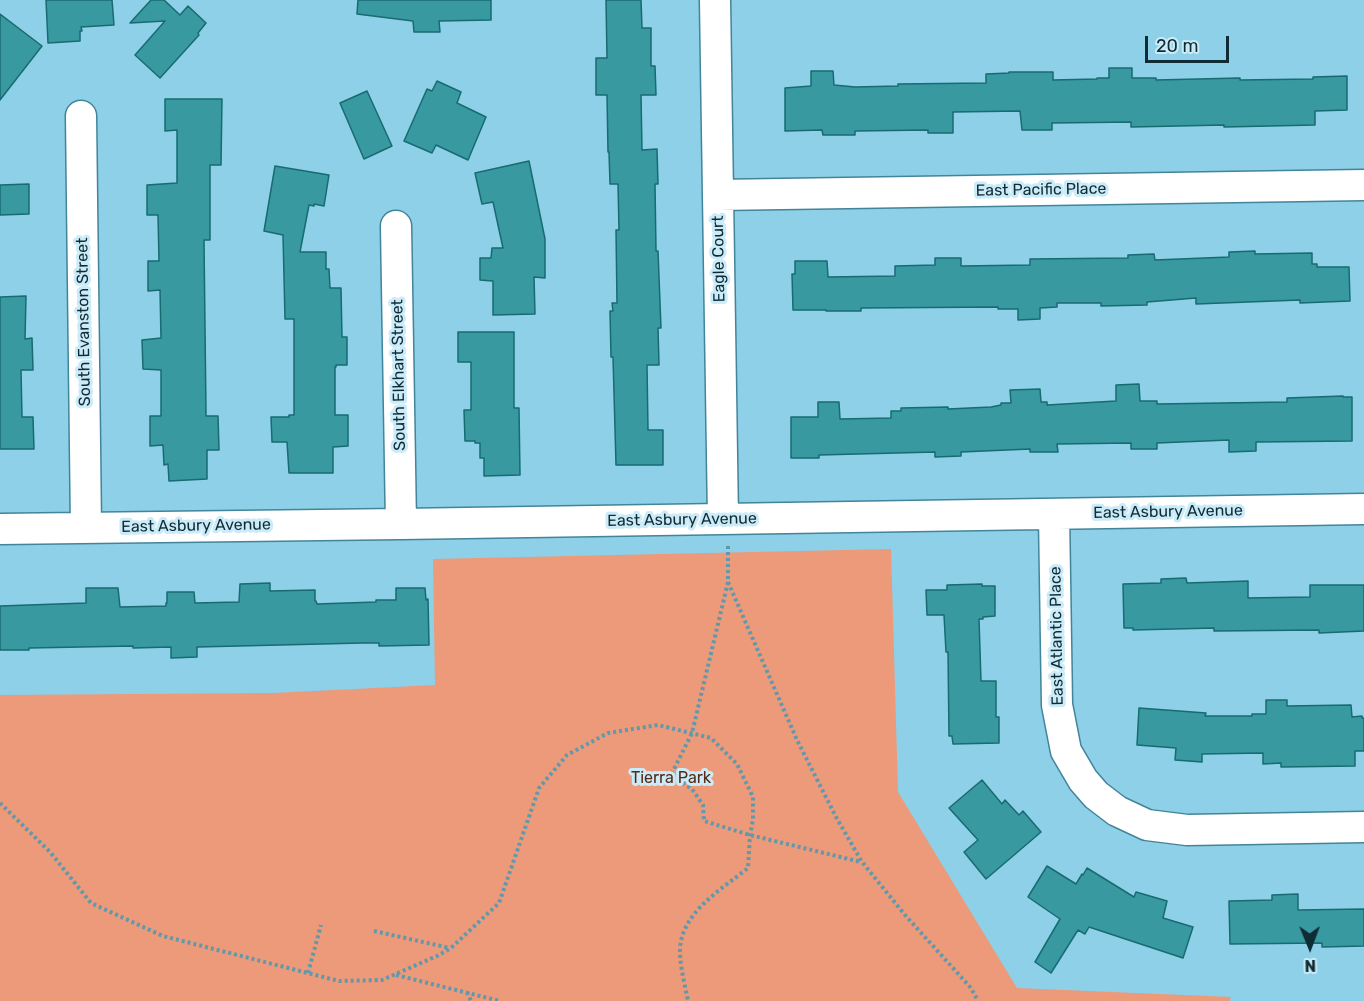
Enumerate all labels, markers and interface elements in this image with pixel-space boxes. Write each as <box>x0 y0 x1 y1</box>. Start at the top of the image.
scale bar <box>1148 24 1232 62</box>
text: 20 m <box>1156 35 1198 57</box>
street label: East Pacific Place <box>975 179 1107 201</box>
street label: Eagle Court <box>709 216 729 302</box>
street label: South Evanston Street <box>73 238 95 406</box>
street label: South Elkhart Street <box>388 299 410 451</box>
street label: East Asbury Avenue <box>1093 501 1243 523</box>
street label: East Asbury Avenue <box>607 509 757 531</box>
street label: East Asbury Avenue <box>121 515 271 537</box>
street label: East Atlantic Place <box>1046 566 1068 706</box>
park label: Tierra Park <box>631 768 711 788</box>
north arrow <box>1280 917 1340 977</box>
text: N <box>1304 956 1316 975</box>

